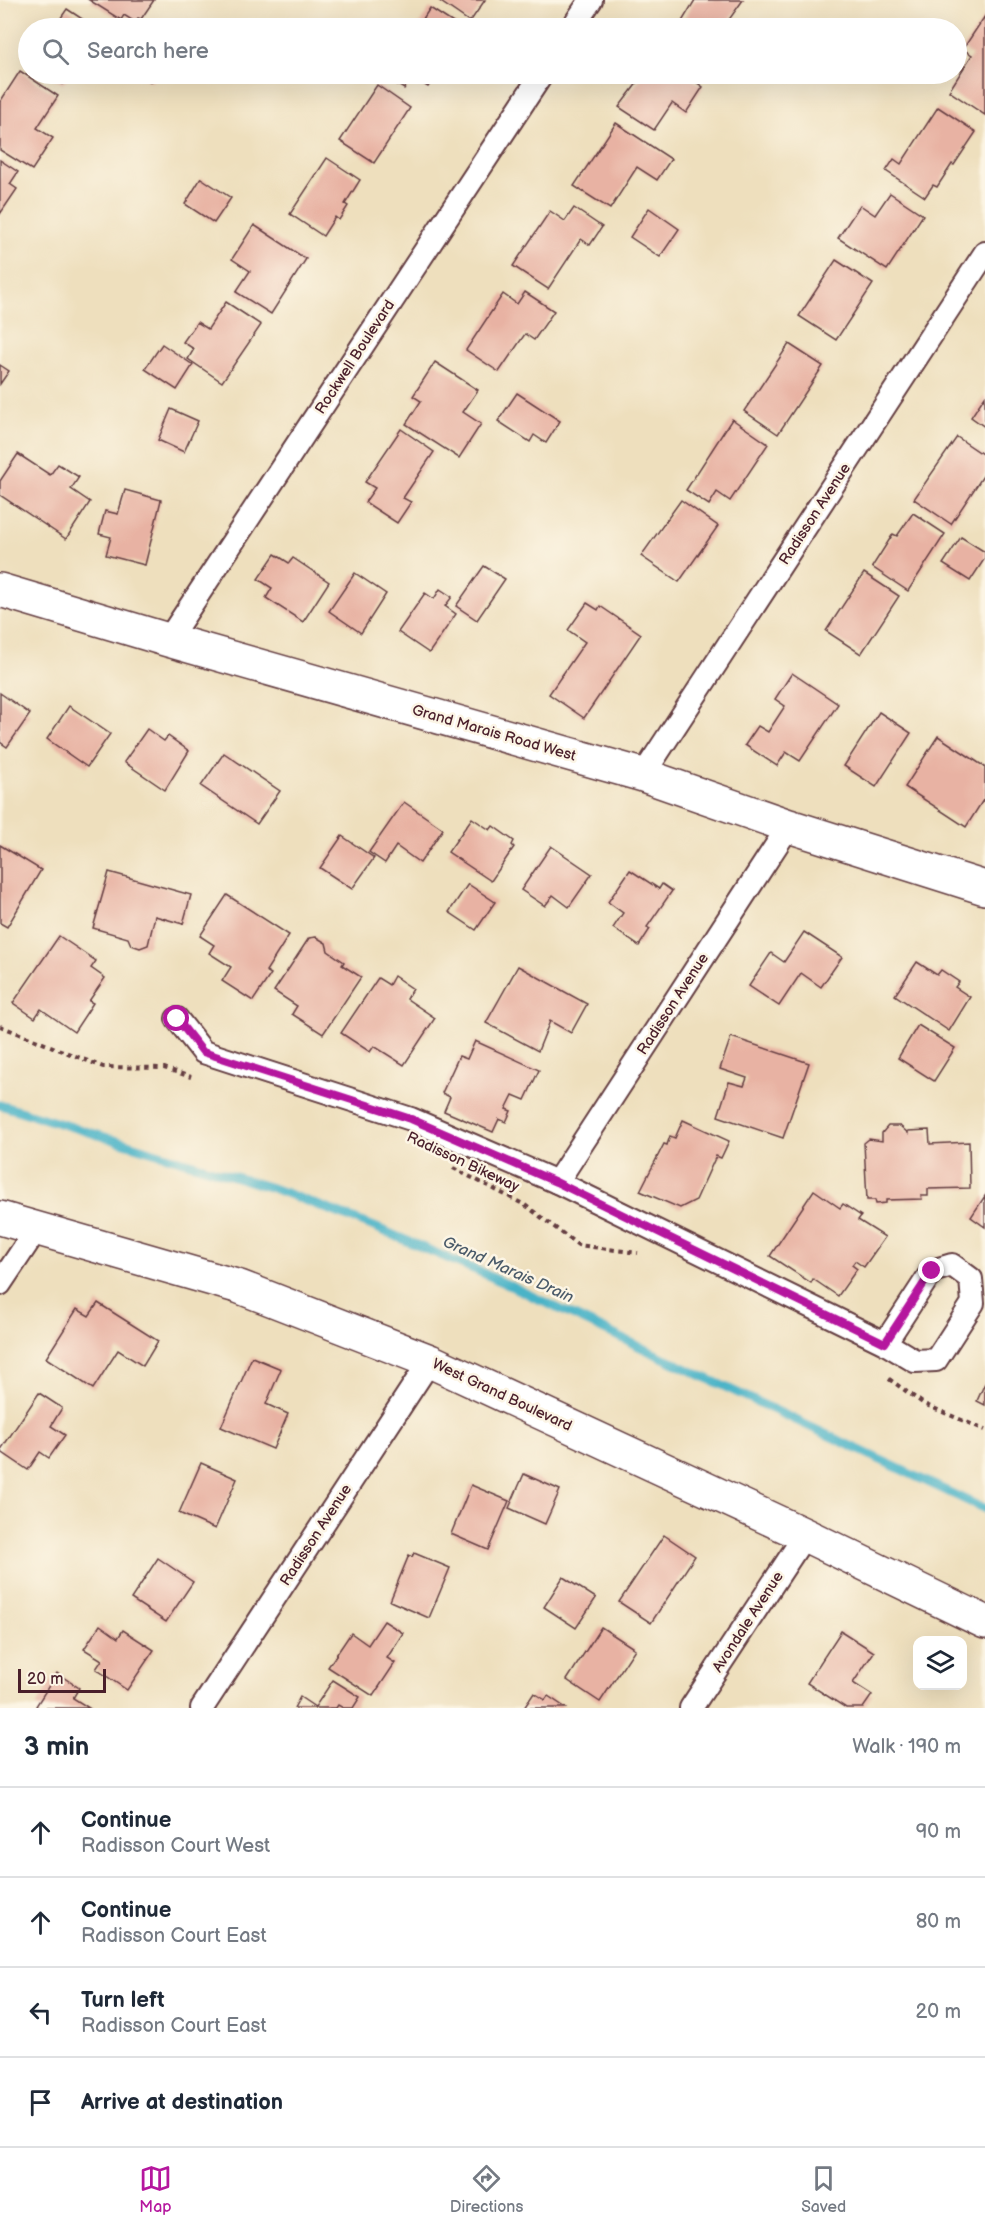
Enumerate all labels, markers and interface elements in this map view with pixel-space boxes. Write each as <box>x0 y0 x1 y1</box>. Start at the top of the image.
search box <box>18 18 967 84</box>
icon: search <box>39 35 72 68</box>
text: Search here <box>87 38 209 65</box>
street label: Rockwell Boulevard <box>311 296 399 418</box>
street label: Radisson Avenue <box>775 459 855 568</box>
street label: Grand Marais Road West <box>410 701 578 766</box>
street label: Radisson Avenue <box>633 949 713 1058</box>
route start <box>163 1005 189 1031</box>
street label: Radisson Bikeway <box>404 1128 523 1197</box>
water label: Grand Marais Drain <box>440 1233 576 1307</box>
route end <box>918 1257 944 1283</box>
street label: West Grand Boulevard <box>429 1354 575 1436</box>
street label: Radisson Avenue <box>276 1480 356 1589</box>
street label: Avondale Avenue <box>708 1568 788 1676</box>
map controls <box>913 1636 967 1690</box>
button: layers <box>913 1636 967 1690</box>
scale bar <box>18 1666 106 1694</box>
text: 20 m <box>27 1670 63 1689</box>
text: 3 min <box>24 1732 89 1763</box>
text: Walk · 190 m <box>852 1735 961 1759</box>
text: Continue <box>81 1807 171 1834</box>
icon: ahead <box>24 1816 57 1849</box>
text: 90 m <box>916 1820 961 1844</box>
text: Radisson Court West <box>81 1834 270 1858</box>
text: Continue <box>81 1897 171 1924</box>
icon: ahead <box>24 1906 57 1939</box>
text: 80 m <box>916 1910 961 1934</box>
text: Radisson Court East <box>81 1924 267 1948</box>
text: Turn left <box>81 1987 165 2014</box>
icon: left <box>24 1996 57 2029</box>
text: 20 m <box>916 2000 961 2024</box>
text: Radisson Court East <box>81 2014 267 2038</box>
icon: arrive <box>24 2086 57 2119</box>
text: Arrive at destination <box>81 2089 283 2116</box>
tab: Map <box>139 2162 172 2217</box>
tab: Directions <box>450 2162 523 2217</box>
tab: Saved <box>801 2162 846 2217</box>

